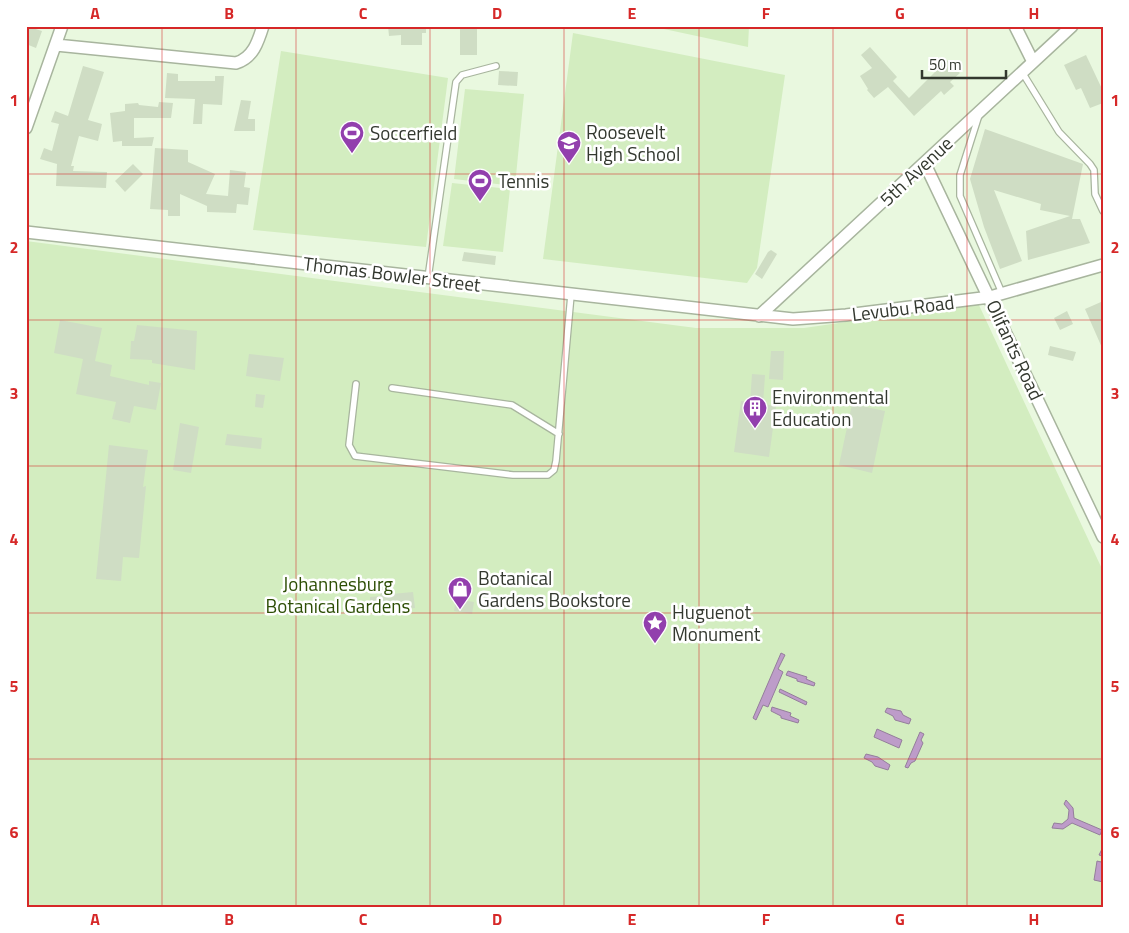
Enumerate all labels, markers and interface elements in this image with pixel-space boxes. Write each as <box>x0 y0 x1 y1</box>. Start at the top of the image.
text: A <box>90 1 100 25</box>
text: B <box>224 1 234 25</box>
text: C <box>359 1 368 25</box>
text: D <box>492 1 502 25</box>
text: E <box>628 1 637 25</box>
text: F <box>762 1 771 25</box>
text: G <box>895 1 905 25</box>
text: H <box>1029 1 1039 25</box>
scale bar <box>922 48 1005 80</box>
text: 50 m <box>929 53 962 76</box>
text: 1 <box>10 88 18 112</box>
text: 1 <box>1111 88 1119 112</box>
place label: Roosevelt High School <box>586 117 680 168</box>
place label: Soccerfield <box>370 118 457 147</box>
sports icon: Soccerfield <box>339 120 365 154</box>
street label: 5th Avenue <box>872 129 959 212</box>
school or university icon: Roosevelt High School <box>556 130 582 164</box>
place label: Tennis <box>498 166 549 195</box>
sports icon: Tennis <box>467 168 493 202</box>
text: 2 <box>10 235 18 259</box>
text: 2 <box>1111 235 1119 259</box>
street label: Thomas Bowler Street <box>302 248 483 299</box>
street label: Levubu Road <box>850 287 956 328</box>
street label: Olifants Road <box>980 295 1051 405</box>
text: 3 <box>10 381 18 405</box>
text: 3 <box>1111 381 1119 405</box>
place label: Environmental Education <box>772 382 889 433</box>
building icon: Environmental Education <box>742 395 768 429</box>
text: 4 <box>10 527 19 551</box>
text: 4 <box>1111 527 1120 551</box>
place label: Botanical Gardens Bookstore <box>478 563 631 614</box>
park label: Johannesburg Botanical Gardens <box>266 569 411 620</box>
shop icon: Botanical Gardens Bookstore <box>447 576 473 610</box>
place label: Huguenot Monument <box>672 597 761 648</box>
place icon: Huguenot Monument <box>642 610 668 644</box>
text: 5 <box>10 674 19 698</box>
text: 5 <box>1111 674 1120 698</box>
text: 6 <box>10 820 19 844</box>
text: 6 <box>1111 820 1120 844</box>
text: A <box>90 907 100 931</box>
text: B <box>224 907 234 931</box>
text: C <box>359 907 368 931</box>
text: D <box>492 907 502 931</box>
text: E <box>628 907 637 931</box>
text: F <box>762 907 771 931</box>
text: G <box>895 907 905 931</box>
text: H <box>1029 907 1039 931</box>

